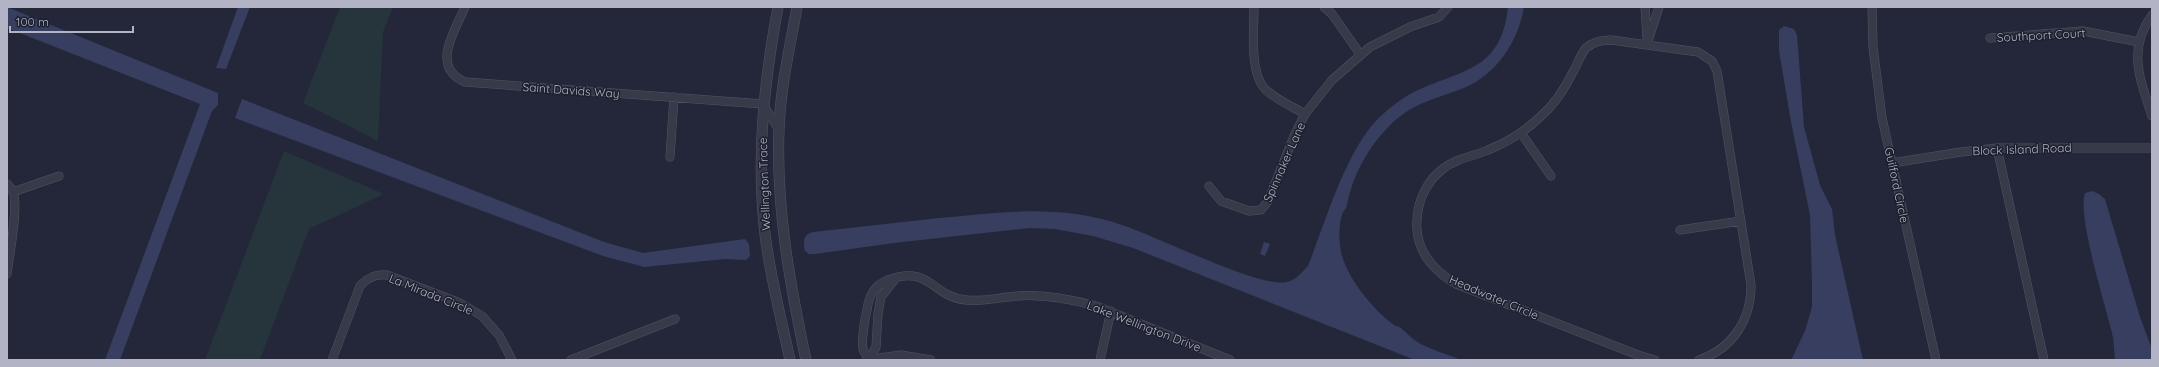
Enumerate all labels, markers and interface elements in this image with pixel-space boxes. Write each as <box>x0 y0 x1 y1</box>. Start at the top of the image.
scale bar <box>10 8 133 34</box>
text: 100 m <box>16 14 49 29</box>
street label: Southport Court <box>1996 25 2086 45</box>
street label: Saint Davids Way <box>522 79 620 101</box>
street label: Spinnaker Lane <box>1260 119 1308 204</box>
street label: Wellington Trace <box>755 137 773 231</box>
street label: Block Island Road <box>1972 140 2072 158</box>
street label: Guilford Circle <box>1882 146 1912 224</box>
street label: La Mirada Circle <box>387 270 475 318</box>
street label: Headwater Circle <box>1447 271 1541 323</box>
street label: Lake Wellington Drive <box>1085 297 1203 355</box>

